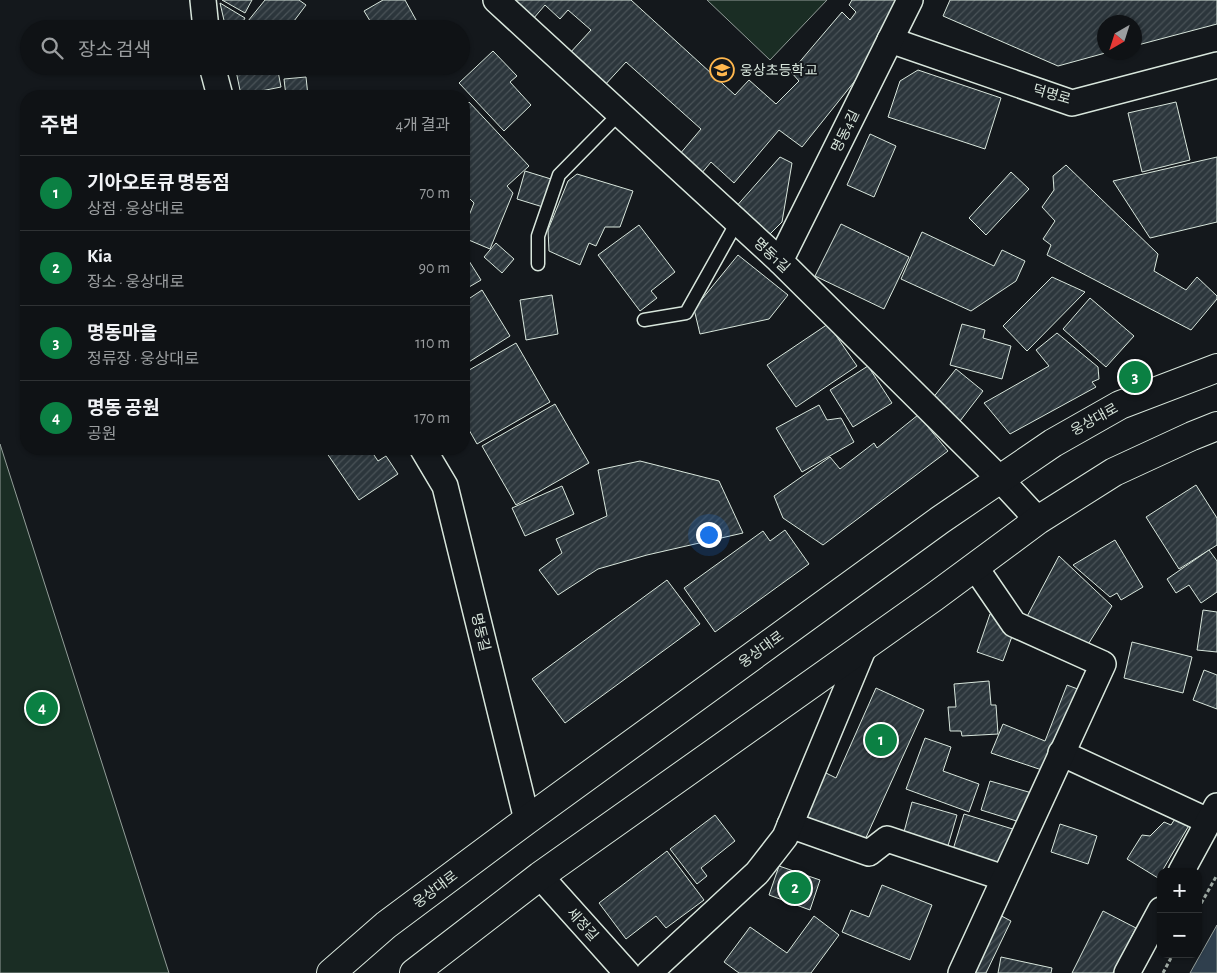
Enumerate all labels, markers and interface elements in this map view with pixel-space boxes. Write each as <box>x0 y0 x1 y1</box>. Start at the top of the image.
north arrow <box>1097 15 1142 60</box>
search box <box>20 20 470 75</box>
icon: search <box>38 34 66 62</box>
text: 장소 검색 <box>78 41 151 60</box>
school or university icon: 웅상초등학교 <box>709 57 735 83</box>
place label: 웅상초등학교 <box>740 62 817 78</box>
street label: 덕명로 <box>1031 82 1073 107</box>
street label: 명동4길 <box>829 108 862 155</box>
text: 주변 <box>40 115 79 136</box>
text: 4개 결과 <box>396 117 450 133</box>
text: 기아오토큐 명동점 <box>87 174 230 193</box>
text: 1 <box>53 185 59 201</box>
text: 70 m <box>419 185 450 201</box>
text: 상점 · 웅상대로 <box>87 201 184 217</box>
street label: 명동1길 <box>751 235 793 276</box>
text: Kia <box>87 247 112 266</box>
text: 2 <box>52 260 60 276</box>
text: 90 m <box>419 260 450 276</box>
text: 장소 · 웅상대로 <box>87 274 184 290</box>
text: 명동마을 <box>87 324 157 343</box>
text: 3 <box>53 335 59 351</box>
text: 110 m <box>415 335 450 351</box>
text: 정류장 · 웅상대로 <box>87 351 199 367</box>
pin: 3 <box>1119 358 1151 396</box>
text: 명동 공원 <box>87 399 160 418</box>
street label: 웅상대로 <box>1068 400 1121 438</box>
text: 4 <box>52 410 60 426</box>
text: 170 m <box>414 410 450 426</box>
text: 공원 <box>87 426 116 442</box>
your location <box>696 522 722 548</box>
street label: 명동길 <box>469 612 492 653</box>
street label: 웅상대로 <box>736 628 787 671</box>
pin: 4 <box>26 689 58 727</box>
pin: 1 <box>865 721 897 759</box>
street label: 웅상대로 <box>410 868 460 911</box>
map controls <box>1157 868 1202 958</box>
button: + <box>1157 868 1202 913</box>
pin: 2 <box>779 869 811 907</box>
street label: 세정길 <box>564 905 601 944</box>
button: − <box>1157 913 1202 958</box>

